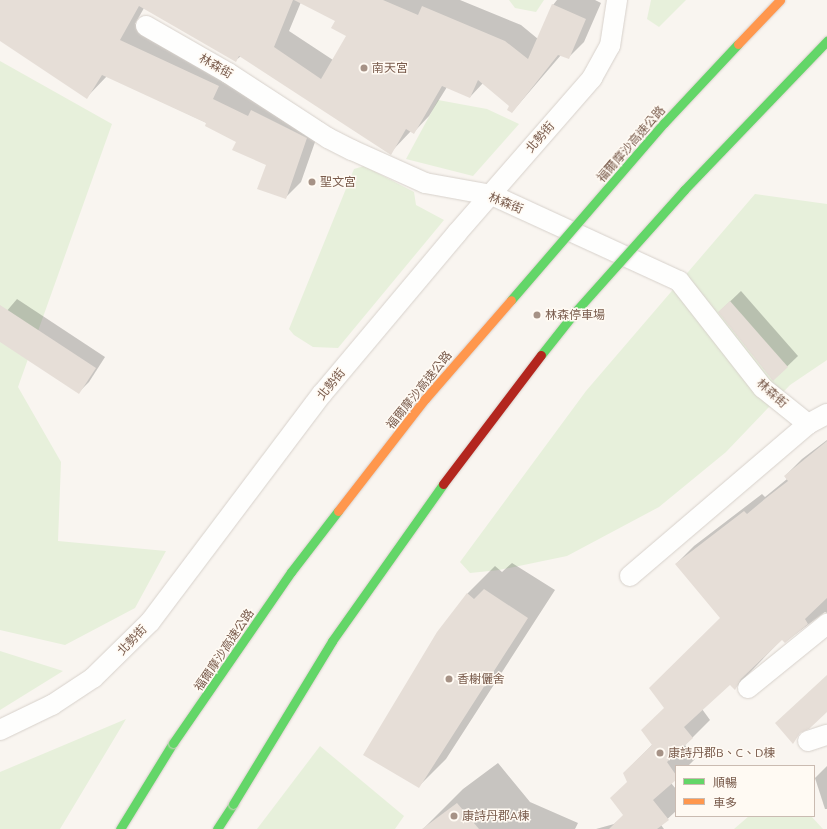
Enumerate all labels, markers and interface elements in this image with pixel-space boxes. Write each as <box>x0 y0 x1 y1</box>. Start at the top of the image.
street label: 林森街 <box>197 51 235 81</box>
place label: 南天宮 <box>372 61 408 75</box>
marker: 南天宮 <box>359 63 369 73</box>
street label: 福爾摩沙高速公路 <box>594 103 668 185</box>
street label: 北勢街 <box>523 119 557 155</box>
place label: 聖文宮 <box>320 175 356 189</box>
marker: 聖文宮 <box>307 177 317 187</box>
street label: 林森街 <box>487 190 525 216</box>
place label: 林森停車場 <box>545 308 605 322</box>
marker: 林森停車場 <box>532 310 542 320</box>
street label: 福爾摩沙高速公路 <box>383 348 455 432</box>
street label: 北勢街 <box>314 365 348 403</box>
street label: 林森街 <box>754 376 790 410</box>
street label: 福爾摩沙高速公路 <box>191 606 257 694</box>
street label: 北勢街 <box>114 622 150 658</box>
place label: 香榭儷舍 <box>457 672 505 686</box>
marker: 香榭儷舍 <box>444 674 454 684</box>
place label: 康詩丹郡B、C、D棟 <box>668 746 775 760</box>
marker: 康詩丹郡B、C、D棟 <box>655 748 665 758</box>
legend <box>675 765 815 817</box>
text: 順暢 <box>713 776 737 789</box>
text: 車多 <box>713 796 737 809</box>
place label: 康詩丹郡A棟 <box>462 809 530 823</box>
marker: 康詩丹郡A棟 <box>449 811 459 821</box>

